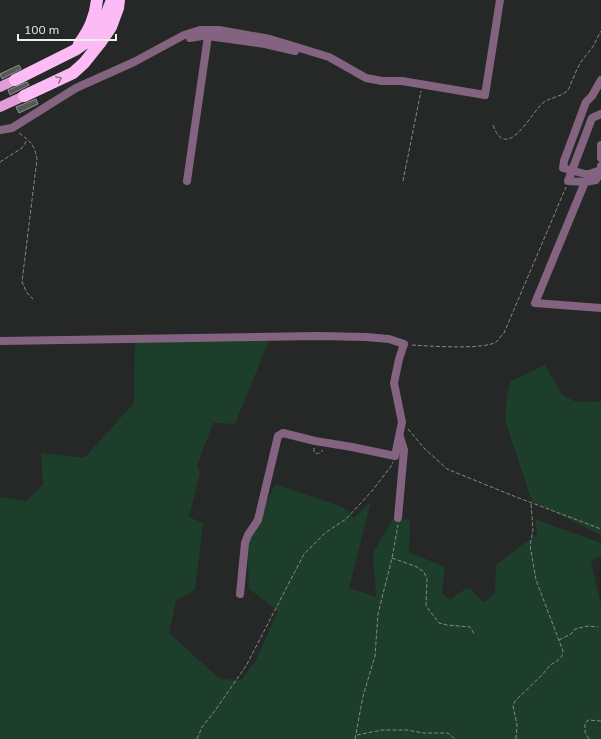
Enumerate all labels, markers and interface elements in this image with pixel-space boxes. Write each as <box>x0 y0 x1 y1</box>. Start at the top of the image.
scale bar <box>18 16 116 42</box>
text: 100 m <box>24 22 59 37</box>
one-way arrow <box>55 76 62 84</box>

